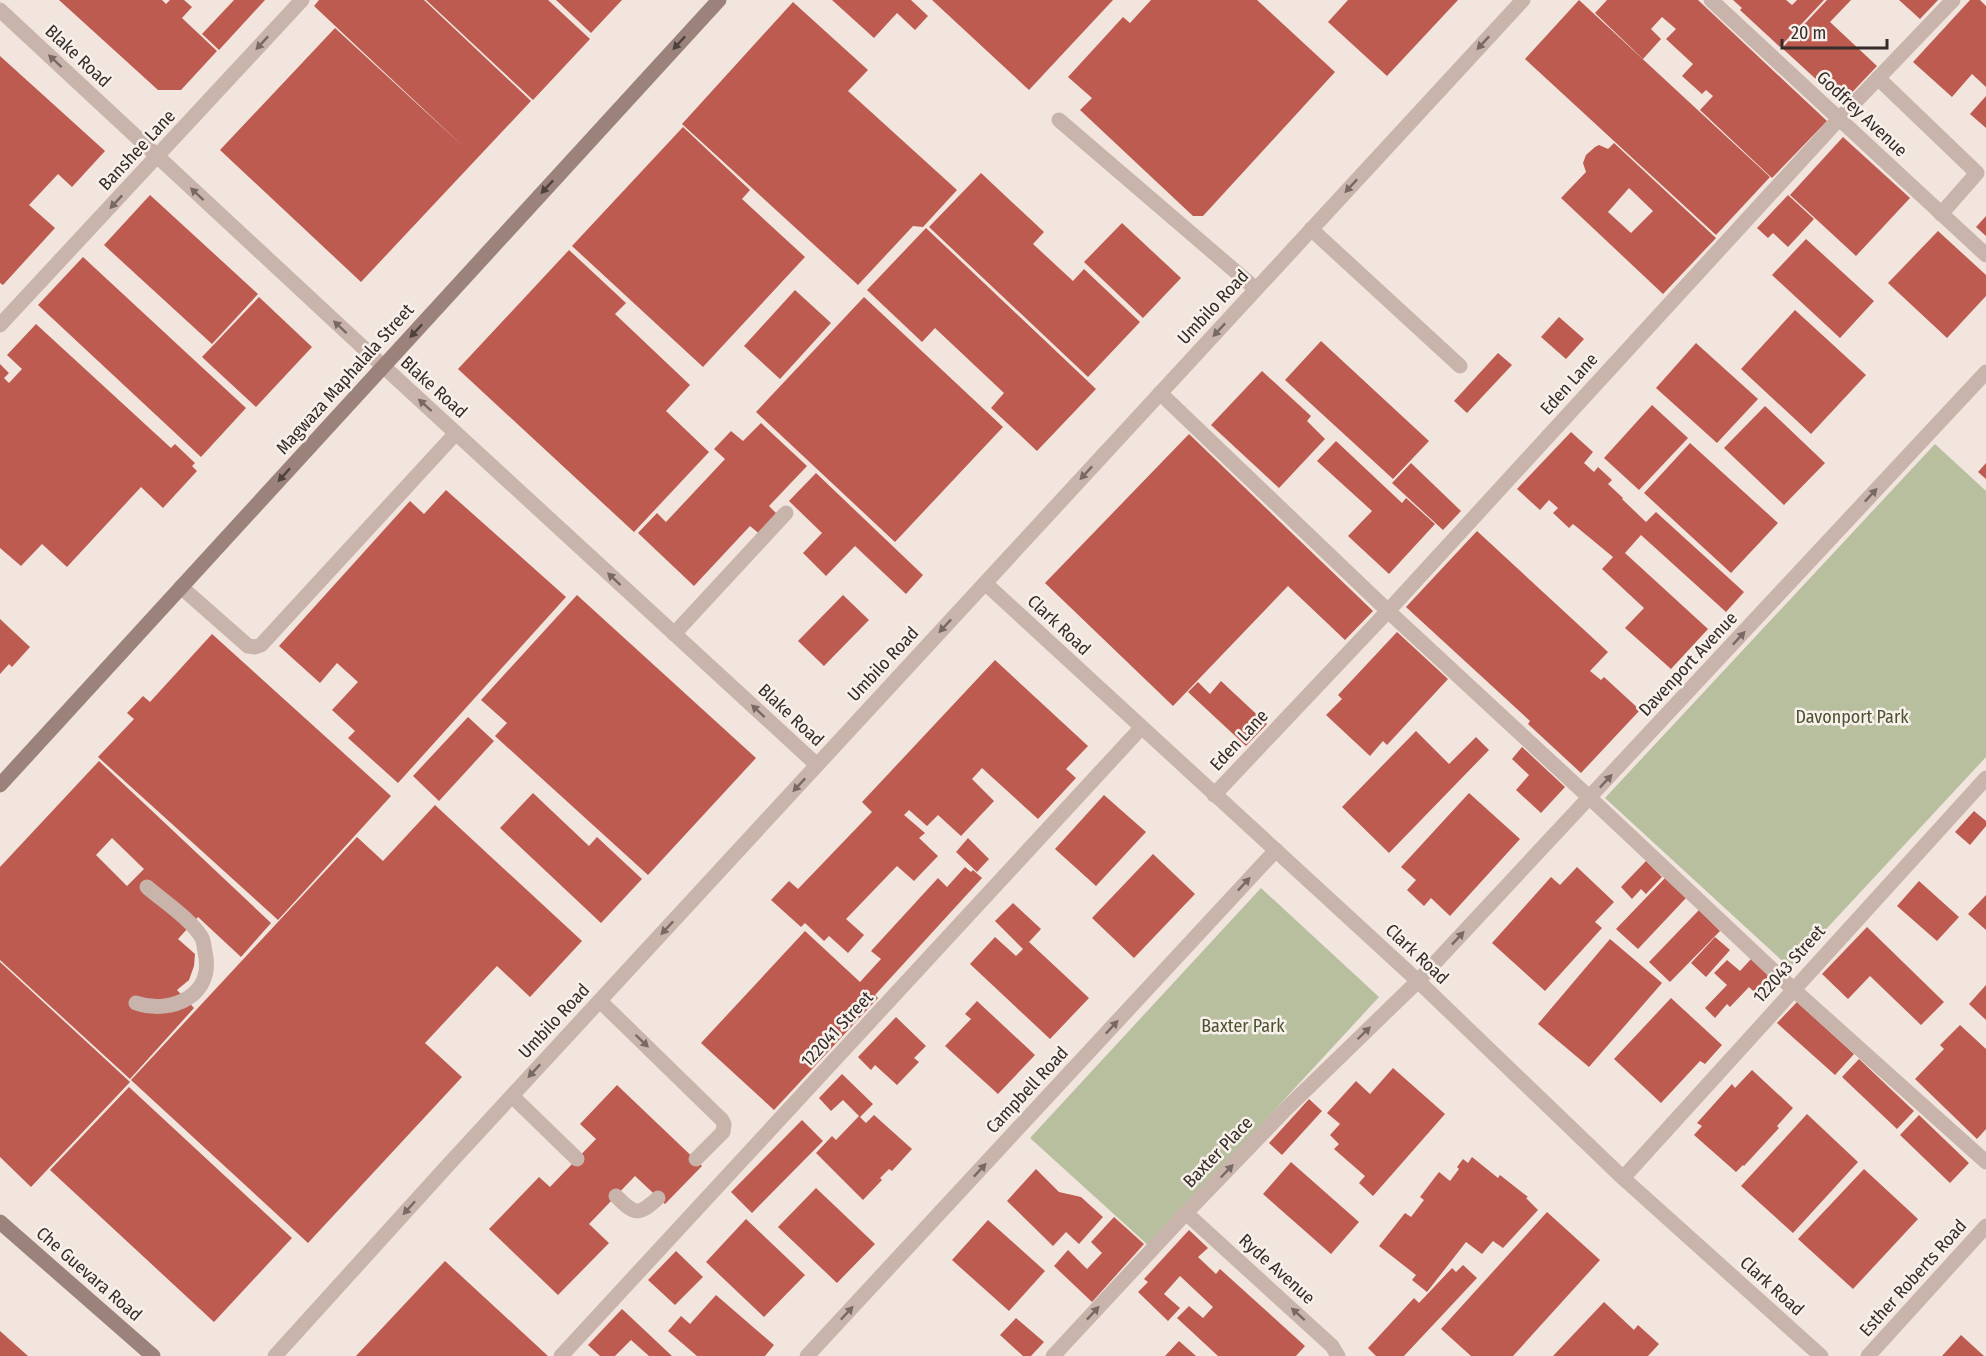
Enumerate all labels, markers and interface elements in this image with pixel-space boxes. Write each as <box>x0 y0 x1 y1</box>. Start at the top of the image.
scale bar <box>1782 12 1887 50</box>
street label: Blake Road <box>41 20 115 92</box>
text: 20 m <box>1791 22 1826 44</box>
one-way arrow <box>673 35 686 50</box>
one-way arrow <box>1477 35 1490 50</box>
one-way arrow <box>256 36 270 50</box>
one-way arrow <box>47 54 62 68</box>
street label: Godfrey Avenue <box>1812 66 1912 162</box>
street label: Banshee Lane <box>94 105 180 195</box>
one-way arrow <box>1345 178 1358 193</box>
one-way arrow <box>541 179 554 194</box>
one-way arrow <box>190 188 205 201</box>
one-way arrow <box>109 194 123 209</box>
street label: Umbilo Road <box>1173 265 1253 349</box>
street label: Magwaza Maphalala Street <box>272 299 418 459</box>
one-way arrow <box>333 320 347 334</box>
one-way arrow <box>1212 322 1226 337</box>
one-way arrow <box>409 323 423 337</box>
street label: Eden Lane <box>1536 349 1602 419</box>
street label: Blake Road <box>396 351 472 423</box>
one-way arrow <box>417 398 432 412</box>
one-way arrow <box>1079 465 1093 480</box>
one-way arrow <box>277 467 291 482</box>
one-way arrow <box>1864 489 1878 503</box>
one-way arrow <box>608 573 622 587</box>
street label: Clark Road <box>1023 590 1095 660</box>
street label: Davenport Avenue <box>1634 607 1742 721</box>
one-way arrow <box>939 618 952 633</box>
street label: Umbilo Road <box>843 622 923 706</box>
one-way arrow <box>1731 632 1745 646</box>
street label: Blake Road <box>754 679 828 751</box>
one-way arrow <box>751 705 766 718</box>
street label: Eden Lane <box>1205 705 1273 775</box>
park label: Davonport Park <box>1795 706 1909 728</box>
one-way arrow <box>1599 774 1612 789</box>
one-way arrow <box>792 777 806 792</box>
one-way arrow <box>1237 876 1251 891</box>
street label: Clark Road <box>1381 919 1453 989</box>
street label: 122043 Street <box>1748 920 1830 1008</box>
one-way arrow <box>660 921 674 935</box>
one-way arrow <box>1451 931 1465 946</box>
street label: Umbilo Road <box>514 979 594 1063</box>
street label: 122041 Street <box>796 986 878 1071</box>
park label: Baxter Park <box>1201 1015 1285 1037</box>
one-way arrow <box>1105 1019 1119 1034</box>
one-way arrow <box>1357 1026 1372 1040</box>
one-way arrow <box>634 1034 648 1048</box>
street label: Campbell Road <box>981 1042 1073 1138</box>
one-way arrow <box>528 1064 542 1078</box>
street label: Baxter Place <box>1179 1112 1257 1192</box>
one-way arrow <box>972 1163 986 1177</box>
one-way arrow <box>1219 1164 1233 1178</box>
one-way arrow <box>402 1200 416 1215</box>
street label: Esther Roberts Road <box>1855 1215 1971 1341</box>
street label: Che Guevara Road <box>32 1222 146 1326</box>
street label: Ryde Avenue <box>1234 1229 1320 1309</box>
street label: Clark Road <box>1735 1252 1809 1320</box>
one-way arrow <box>840 1306 853 1321</box>
one-way arrow <box>1086 1306 1099 1321</box>
one-way arrow <box>1290 1307 1305 1321</box>

